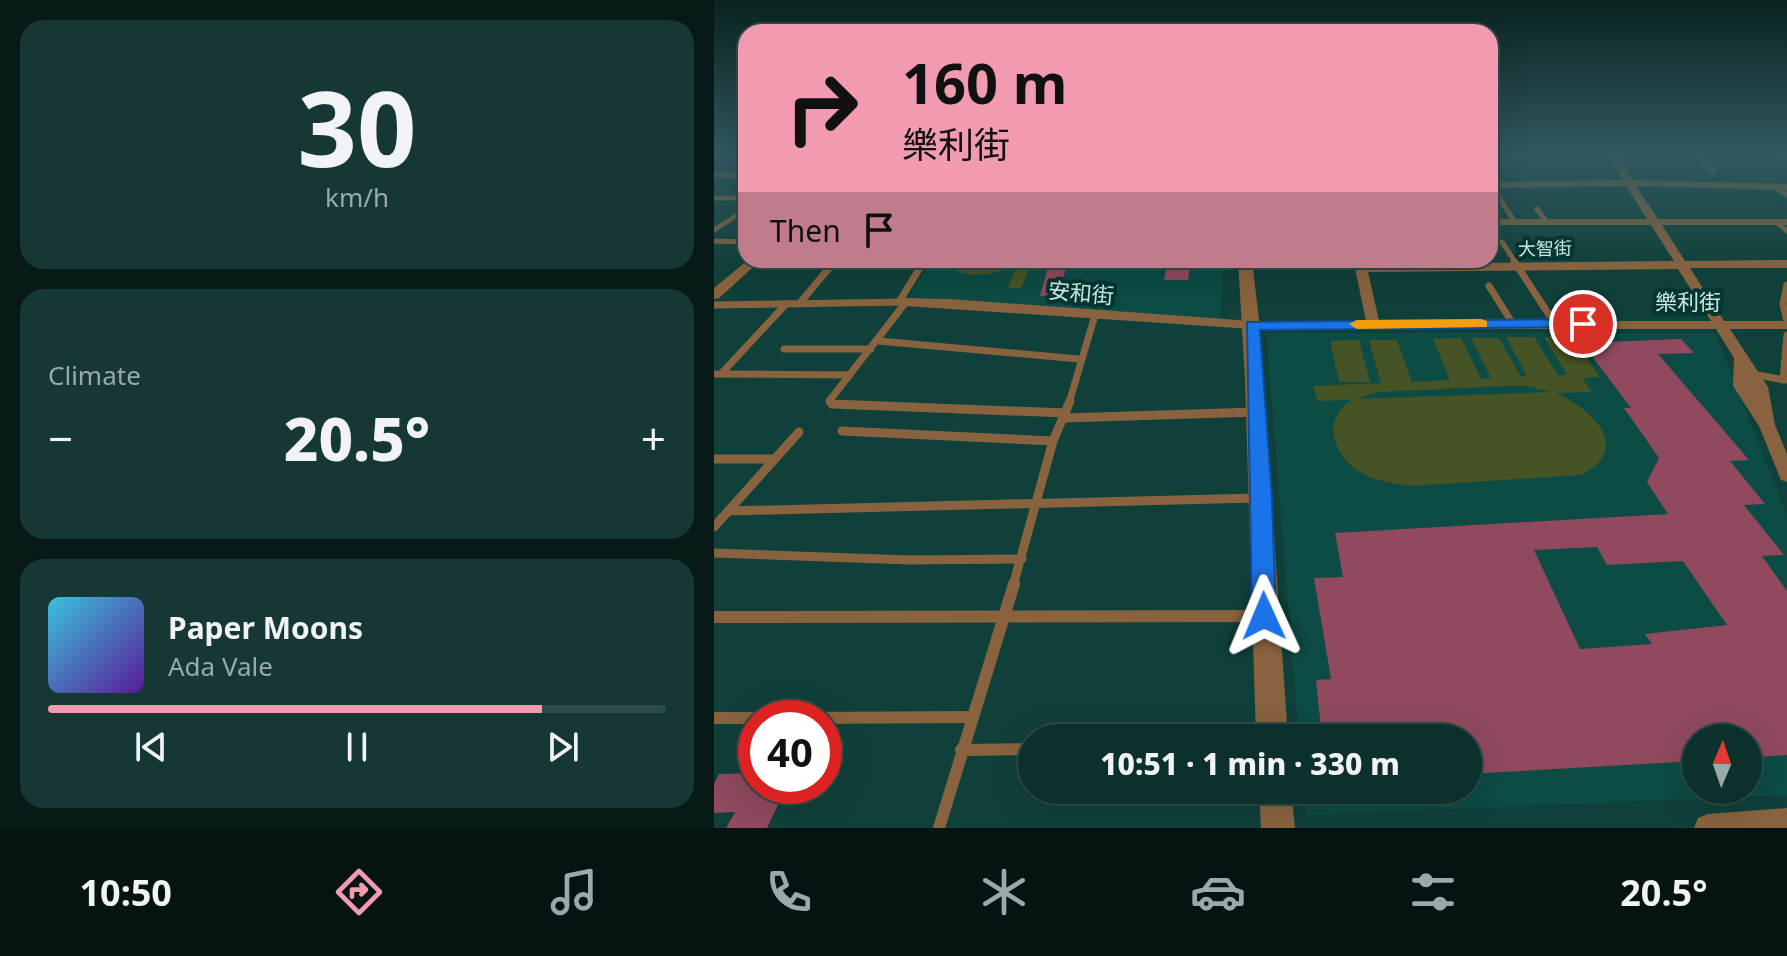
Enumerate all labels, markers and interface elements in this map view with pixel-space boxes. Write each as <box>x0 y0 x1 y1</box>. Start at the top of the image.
text: 160 m <box>902 44 1067 120</box>
text: 30 <box>298 56 416 197</box>
icon: right <box>770 56 874 160</box>
text: 樂利街 <box>902 120 1010 169</box>
text: km/h <box>325 179 389 215</box>
icon: arrive <box>857 208 901 252</box>
text: Then <box>770 210 841 251</box>
street label: 大智街 <box>1518 236 1572 260</box>
street label: 安和街 <box>1047 274 1115 310</box>
street label: 樂利街 <box>1655 286 1721 316</box>
pin <box>1549 290 1617 358</box>
icon: arrive <box>1561 302 1605 346</box>
text: Climate <box>48 357 141 393</box>
text: 20.5° <box>284 397 430 479</box>
text: − <box>48 408 73 468</box>
text: + <box>641 408 666 468</box>
position arrow <box>1222 574 1306 658</box>
text: Paper Moons <box>168 607 363 648</box>
text: Ada Vale <box>168 648 273 684</box>
speed limit sign: 40 <box>738 700 842 804</box>
north arrow <box>1682 724 1762 804</box>
map controls <box>1682 724 1762 804</box>
icon: previous <box>129 725 173 769</box>
icon: pause <box>335 725 379 769</box>
icon: next <box>541 725 585 769</box>
text: 10:51 · 1 min · 330 m <box>1100 743 1400 784</box>
icon: directions <box>331 864 387 920</box>
icon: music <box>546 864 602 920</box>
icon: phone <box>761 864 817 920</box>
icon: climate <box>976 864 1032 920</box>
icon: car <box>1190 864 1246 920</box>
icon: filters <box>1405 864 1461 920</box>
text: 10:50 <box>79 868 172 917</box>
text: 20.5° <box>1620 868 1707 917</box>

